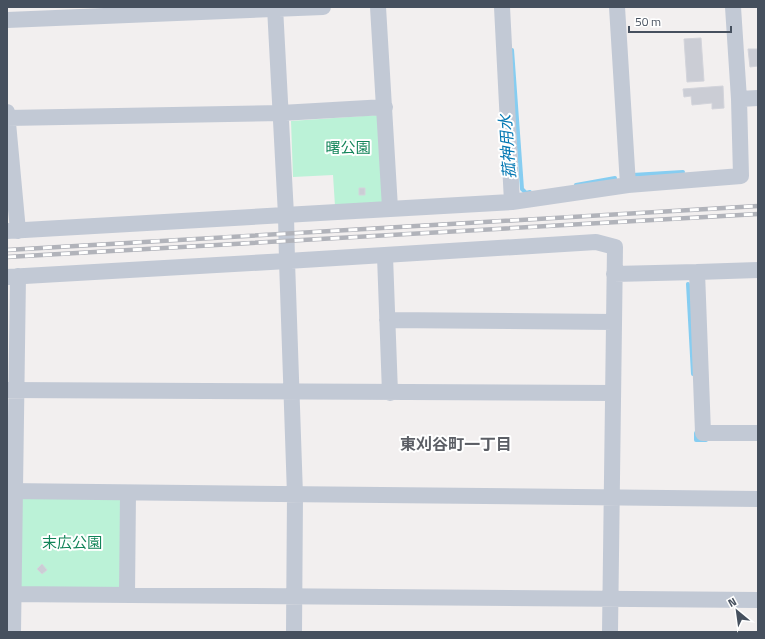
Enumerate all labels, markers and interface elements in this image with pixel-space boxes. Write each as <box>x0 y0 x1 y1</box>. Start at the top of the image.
scale bar <box>629 8 731 34</box>
text: 50 m <box>635 12 661 31</box>
water label: 菰神用水 <box>493 112 521 180</box>
park label: 曙公園 <box>325 136 371 159</box>
district label: 東刈谷町一丁目 <box>400 432 512 456</box>
park label: 末広公園 <box>42 531 102 554</box>
north arrow <box>717 591 757 631</box>
text: N <box>725 593 739 611</box>

